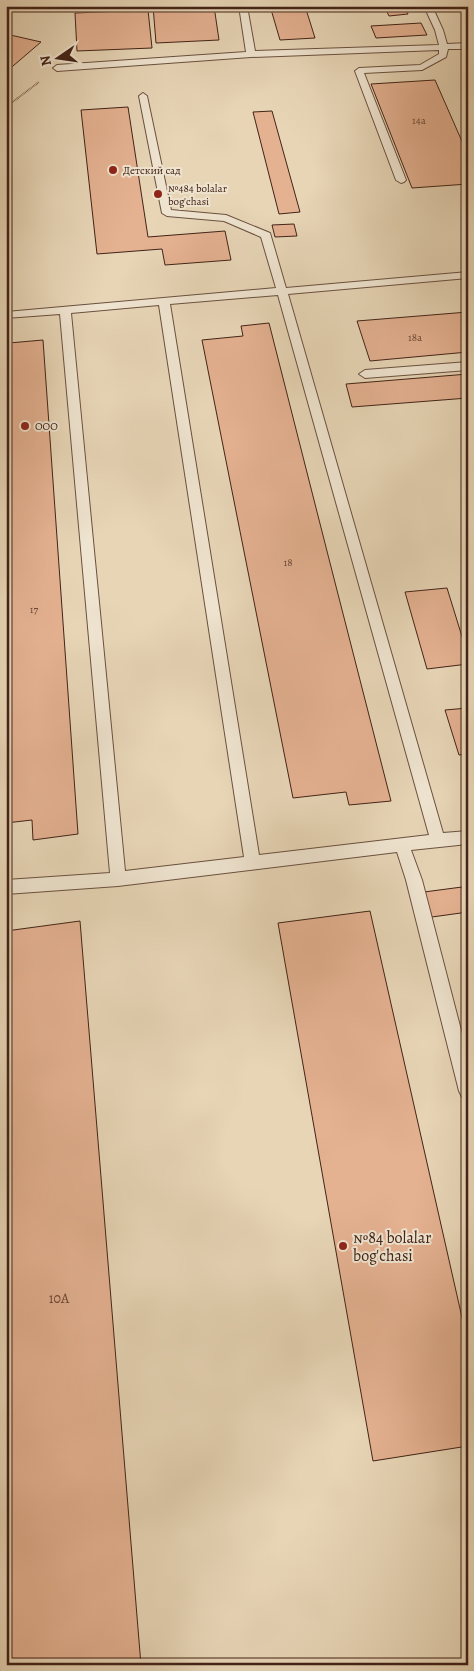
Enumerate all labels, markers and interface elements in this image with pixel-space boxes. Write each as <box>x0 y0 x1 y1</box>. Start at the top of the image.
north arrow <box>32 32 82 82</box>
text: N <box>35 54 56 68</box>
house number: 14a <box>412 113 427 128</box>
place label: Детский сад <box>123 163 181 178</box>
marker: Детский сад <box>107 164 119 176</box>
place label: №484 bolalar bog'chasi <box>168 181 227 209</box>
marker: №484 bolalar bog'chasi <box>152 188 164 200</box>
house number: 18а <box>408 330 423 345</box>
place label: ООО <box>35 419 58 434</box>
marker: ООО <box>19 420 31 432</box>
house number: 18 <box>283 555 293 570</box>
house number: 17 <box>30 602 39 617</box>
place label: №84 bolalar bog'chasi <box>353 1227 431 1267</box>
marker: №84 bolalar bog'chasi <box>337 1240 349 1252</box>
house number: 10A <box>49 1289 70 1308</box>

